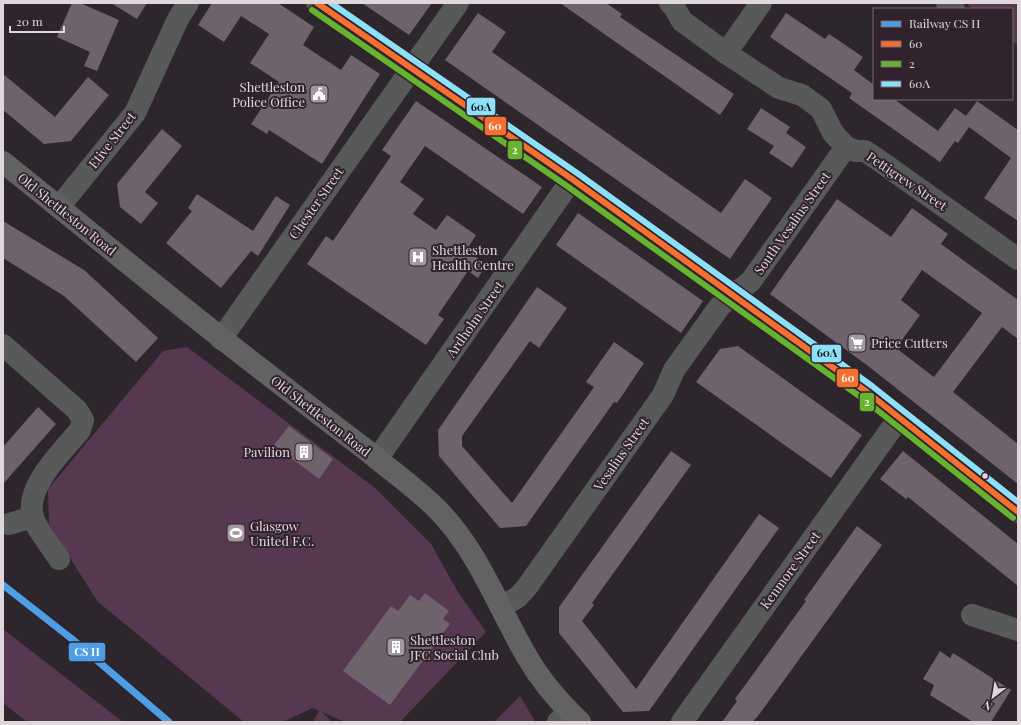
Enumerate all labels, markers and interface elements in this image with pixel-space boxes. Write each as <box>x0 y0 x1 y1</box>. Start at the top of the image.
scale bar <box>10 8 64 34</box>
legend <box>873 8 1013 100</box>
text: 20 m <box>16 13 43 29</box>
text: Railway CS H <box>909 15 980 31</box>
text: 60 <box>909 35 922 51</box>
text: 2 <box>909 55 915 71</box>
text: 60A <box>909 75 930 91</box>
place label: Shettleston Police Office <box>232 78 305 110</box>
public building icon: Shettleston Police Office <box>308 83 330 105</box>
line badge: 60A <box>466 97 496 116</box>
text: 60A <box>471 99 492 114</box>
street label: Etive Street <box>84 108 139 171</box>
line badge: 60 <box>484 116 507 136</box>
text: 60 <box>488 118 502 133</box>
line badge: 2 <box>507 140 523 160</box>
text: 2 <box>512 142 518 157</box>
street label: Pettigrew Street <box>864 147 951 214</box>
street label: Chester Street <box>285 163 347 242</box>
street label: South Vesalius Street <box>750 168 834 278</box>
street label: Old Shettleston Road <box>15 169 120 259</box>
place label: Shettleston Health Centre <box>432 241 514 273</box>
hospital icon: Shettleston Health Centre <box>407 246 429 268</box>
street label: Ardholm Street <box>441 277 507 361</box>
supermarket icon: Price Cutters <box>846 332 868 354</box>
place label: Price Cutters <box>871 334 948 351</box>
line badge: 60A <box>811 344 842 363</box>
text: 60A <box>817 345 838 360</box>
line badge: 60 <box>836 368 859 388</box>
text: 60 <box>841 370 855 385</box>
street label: Old Shettleston Road <box>268 371 375 460</box>
line badge: 2 <box>859 392 875 412</box>
text: 2 <box>864 394 870 409</box>
street label: Vesalius Street <box>589 414 652 494</box>
building icon: Pavilion <box>293 441 315 463</box>
place label: Pavilion <box>243 443 290 460</box>
unlabelled marker <box>980 471 990 481</box>
place label: Glasgow United F.C. <box>250 517 314 549</box>
sports icon: Glasgow United F.C. <box>225 522 247 544</box>
street label: Kenmore Street <box>756 527 824 612</box>
place label: Shettleston JFC Social Club <box>409 631 499 663</box>
building icon: Shettleston JFC Social Club <box>385 636 407 658</box>
line badge: CS H <box>68 642 106 662</box>
text: CS H <box>74 644 100 659</box>
north arrow <box>973 677 1013 717</box>
text: N <box>980 697 995 714</box>

